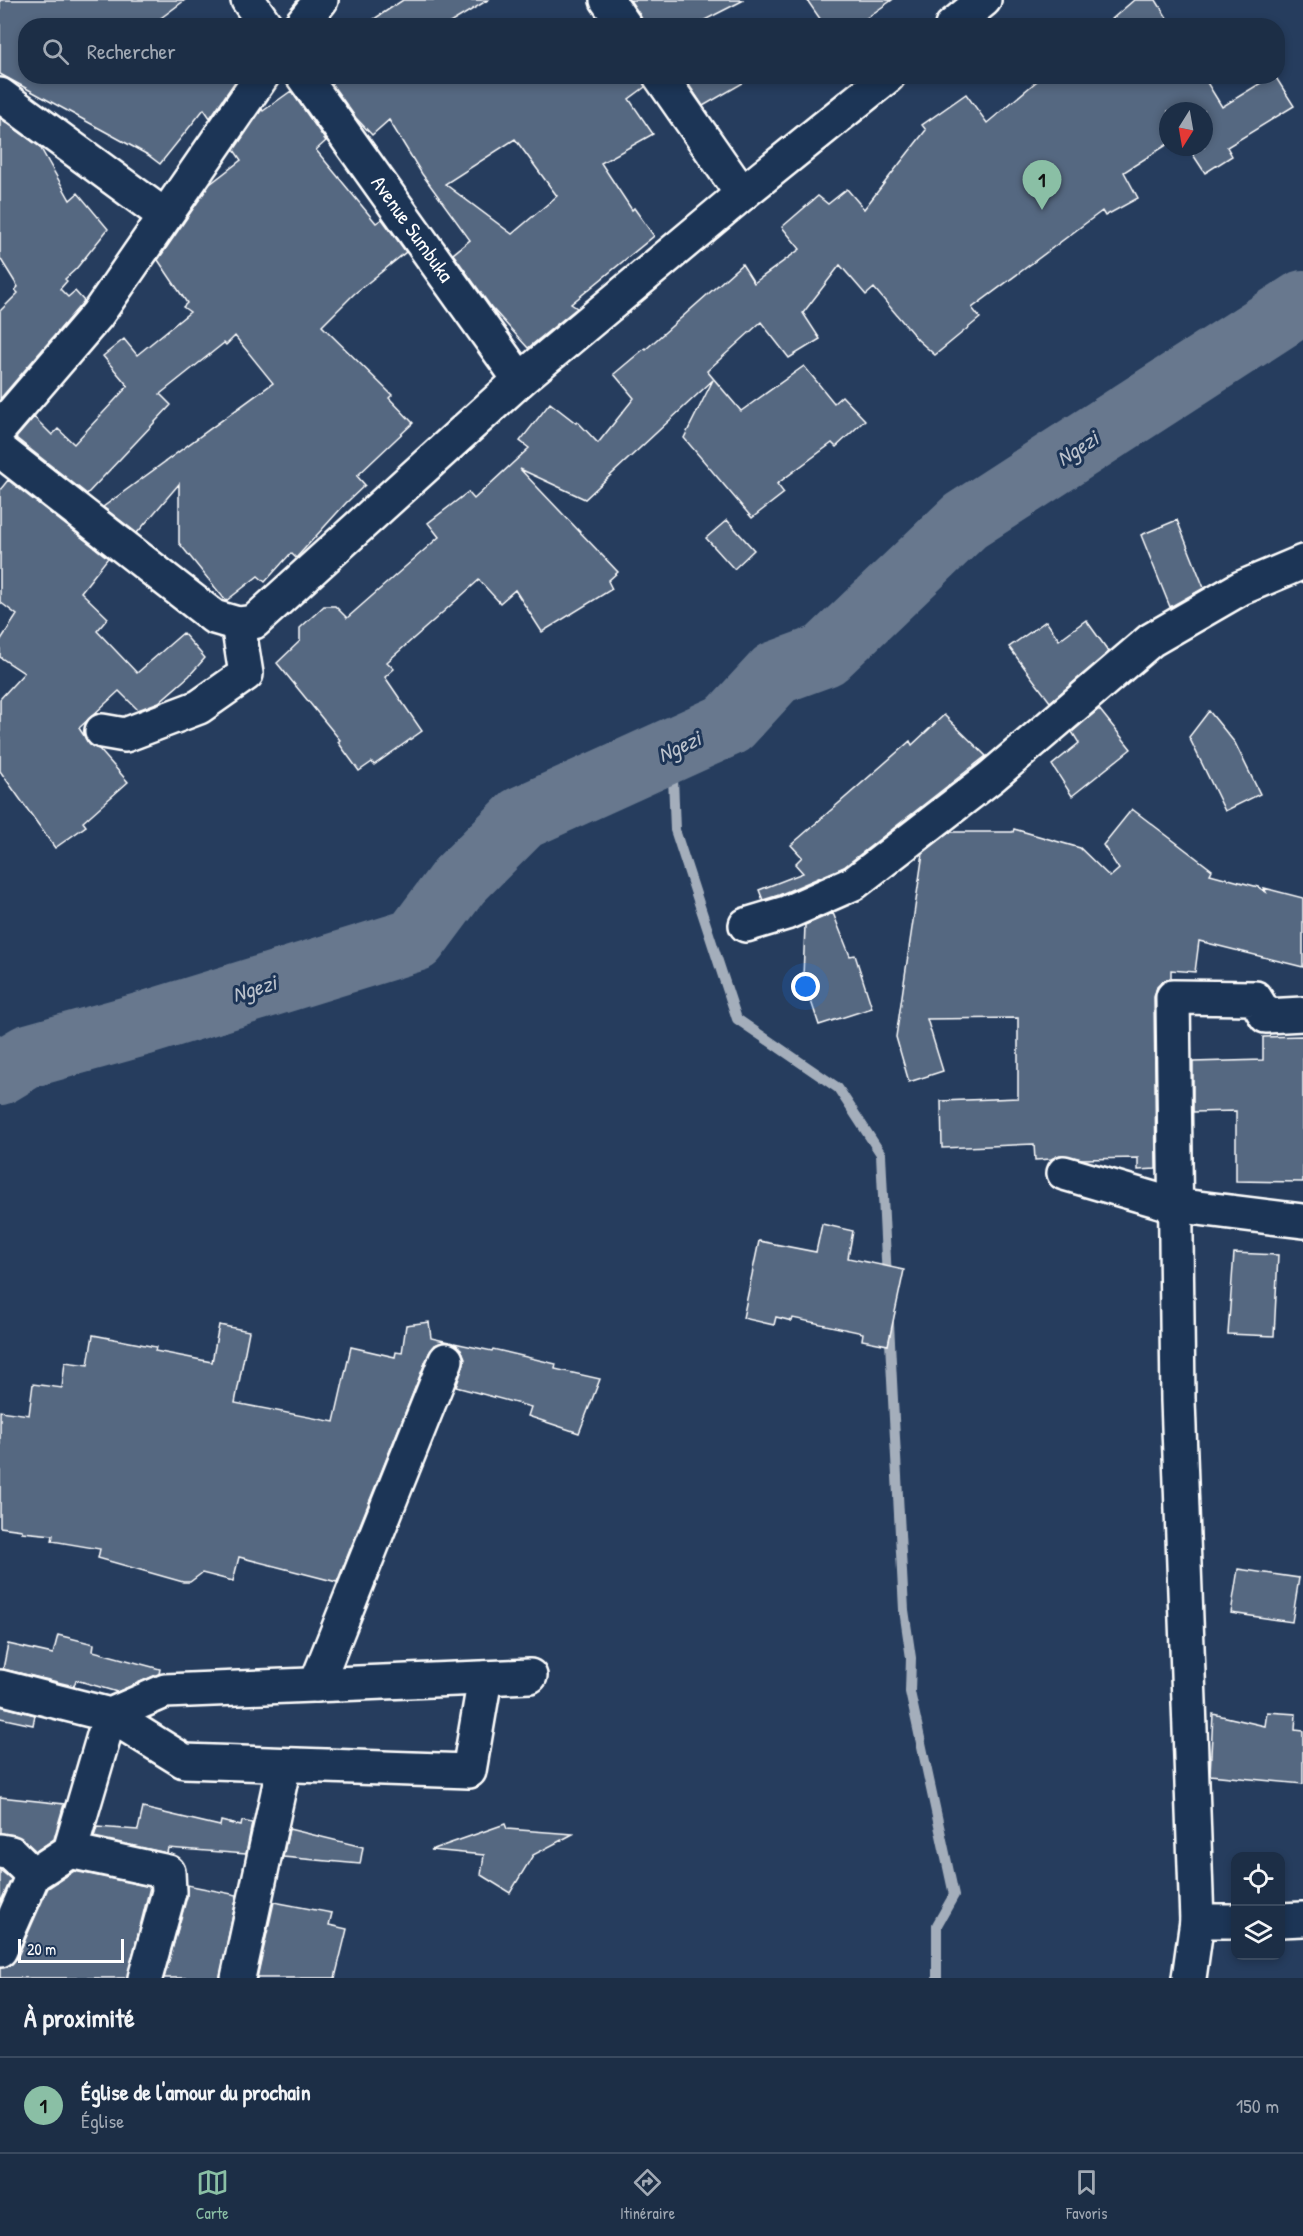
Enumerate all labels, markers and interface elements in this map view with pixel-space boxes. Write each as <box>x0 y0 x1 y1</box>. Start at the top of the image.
search box <box>18 18 1285 84</box>
icon: search <box>39 35 72 68</box>
text: Rechercher <box>87 36 176 66</box>
north arrow <box>1159 102 1213 156</box>
pin: 1 <box>1022 160 1062 210</box>
street label: Avenue Sumbuka <box>365 170 461 288</box>
water label: Ngezi <box>1050 422 1106 473</box>
water label: Ngezi <box>652 722 707 769</box>
water label: Ngezi <box>228 967 282 1009</box>
your location <box>791 972 820 1001</box>
map controls <box>1231 1852 1285 1960</box>
button: locate <box>1231 1852 1285 1906</box>
button: layers <box>1231 1906 1285 1960</box>
scale bar <box>18 1936 124 1964</box>
text: 20 m <box>27 1938 56 1960</box>
text: À proximité <box>24 2000 135 2035</box>
text: Église de l'amour du prochain <box>81 2077 311 2107</box>
text: 1 <box>40 2092 47 2119</box>
text: 150 m <box>1236 2092 1279 2119</box>
text: Église <box>81 2107 124 2134</box>
tab: Carte <box>196 2166 229 2224</box>
tab: Itinéraire <box>620 2166 675 2224</box>
tab: Favoris <box>1066 2166 1107 2224</box>

